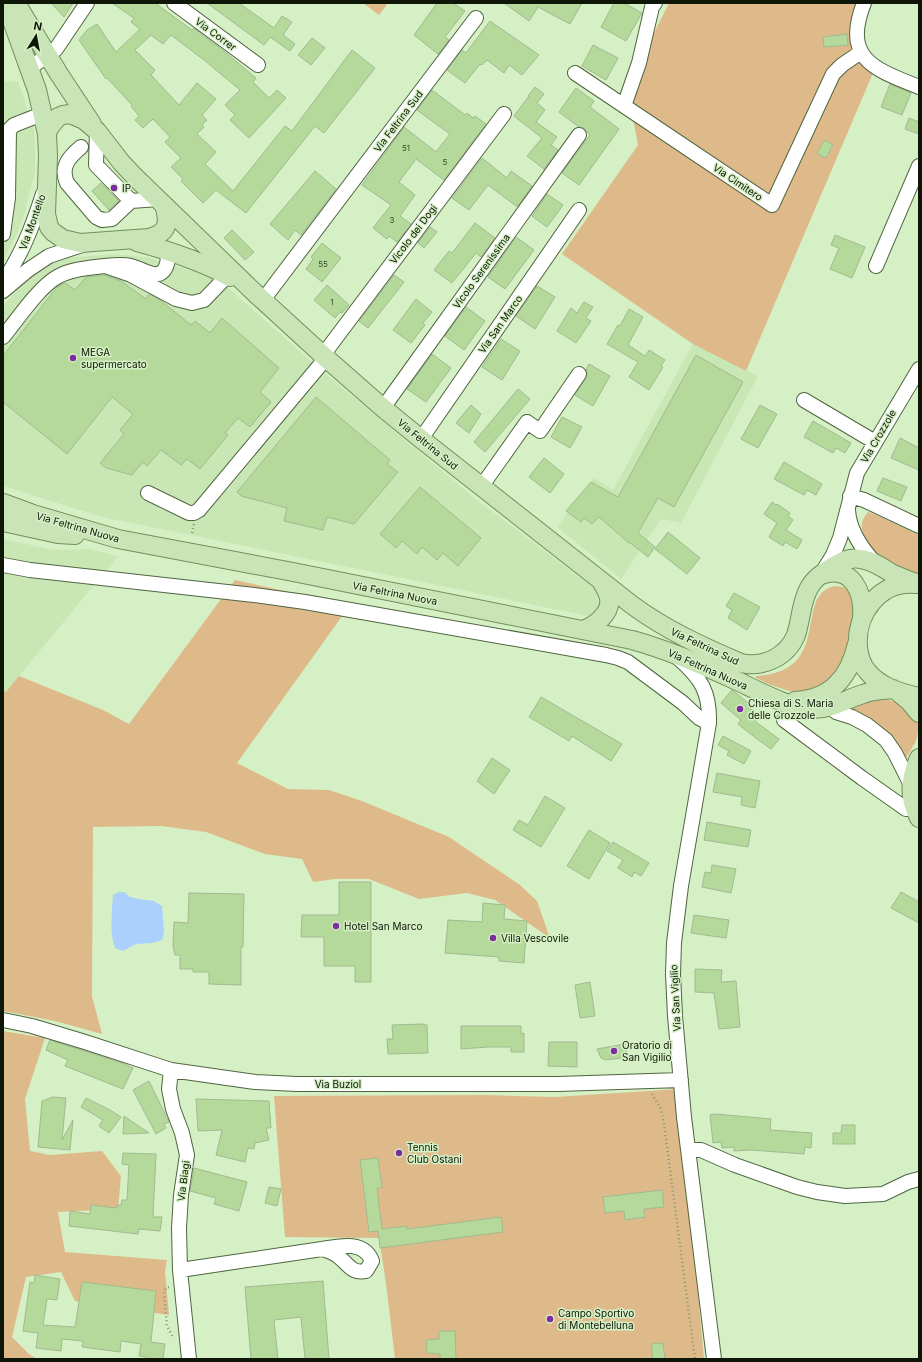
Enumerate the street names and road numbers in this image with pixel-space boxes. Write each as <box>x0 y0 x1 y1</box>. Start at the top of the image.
street label: Via Correr <box>193 15 239 53</box>
street label: Via Feltrina Sud <box>371 88 425 154</box>
street label: Via Cimitero <box>711 161 765 203</box>
street label: Via Montello <box>16 192 48 252</box>
street label: Vicolo dei Dogi <box>387 202 439 266</box>
street label: Vicolo Serenissima <box>450 231 512 311</box>
street label: Via San Marco <box>475 293 525 355</box>
street label: Via Crozzole <box>858 407 898 465</box>
street label: Via Feltrina Sud <box>395 416 461 472</box>
street label: Via Feltrina Nuova <box>35 509 121 545</box>
street label: Via Feltrina Nuova <box>352 579 438 607</box>
street label: Via Feltrina Sud <box>669 625 741 667</box>
street label: Via Feltrina Nuova <box>666 646 750 692</box>
street label: Via San Vigilio <box>667 964 683 1032</box>
street label: Via Buziol <box>315 1078 361 1090</box>
street label: Via Biagi <box>175 1160 191 1202</box>

